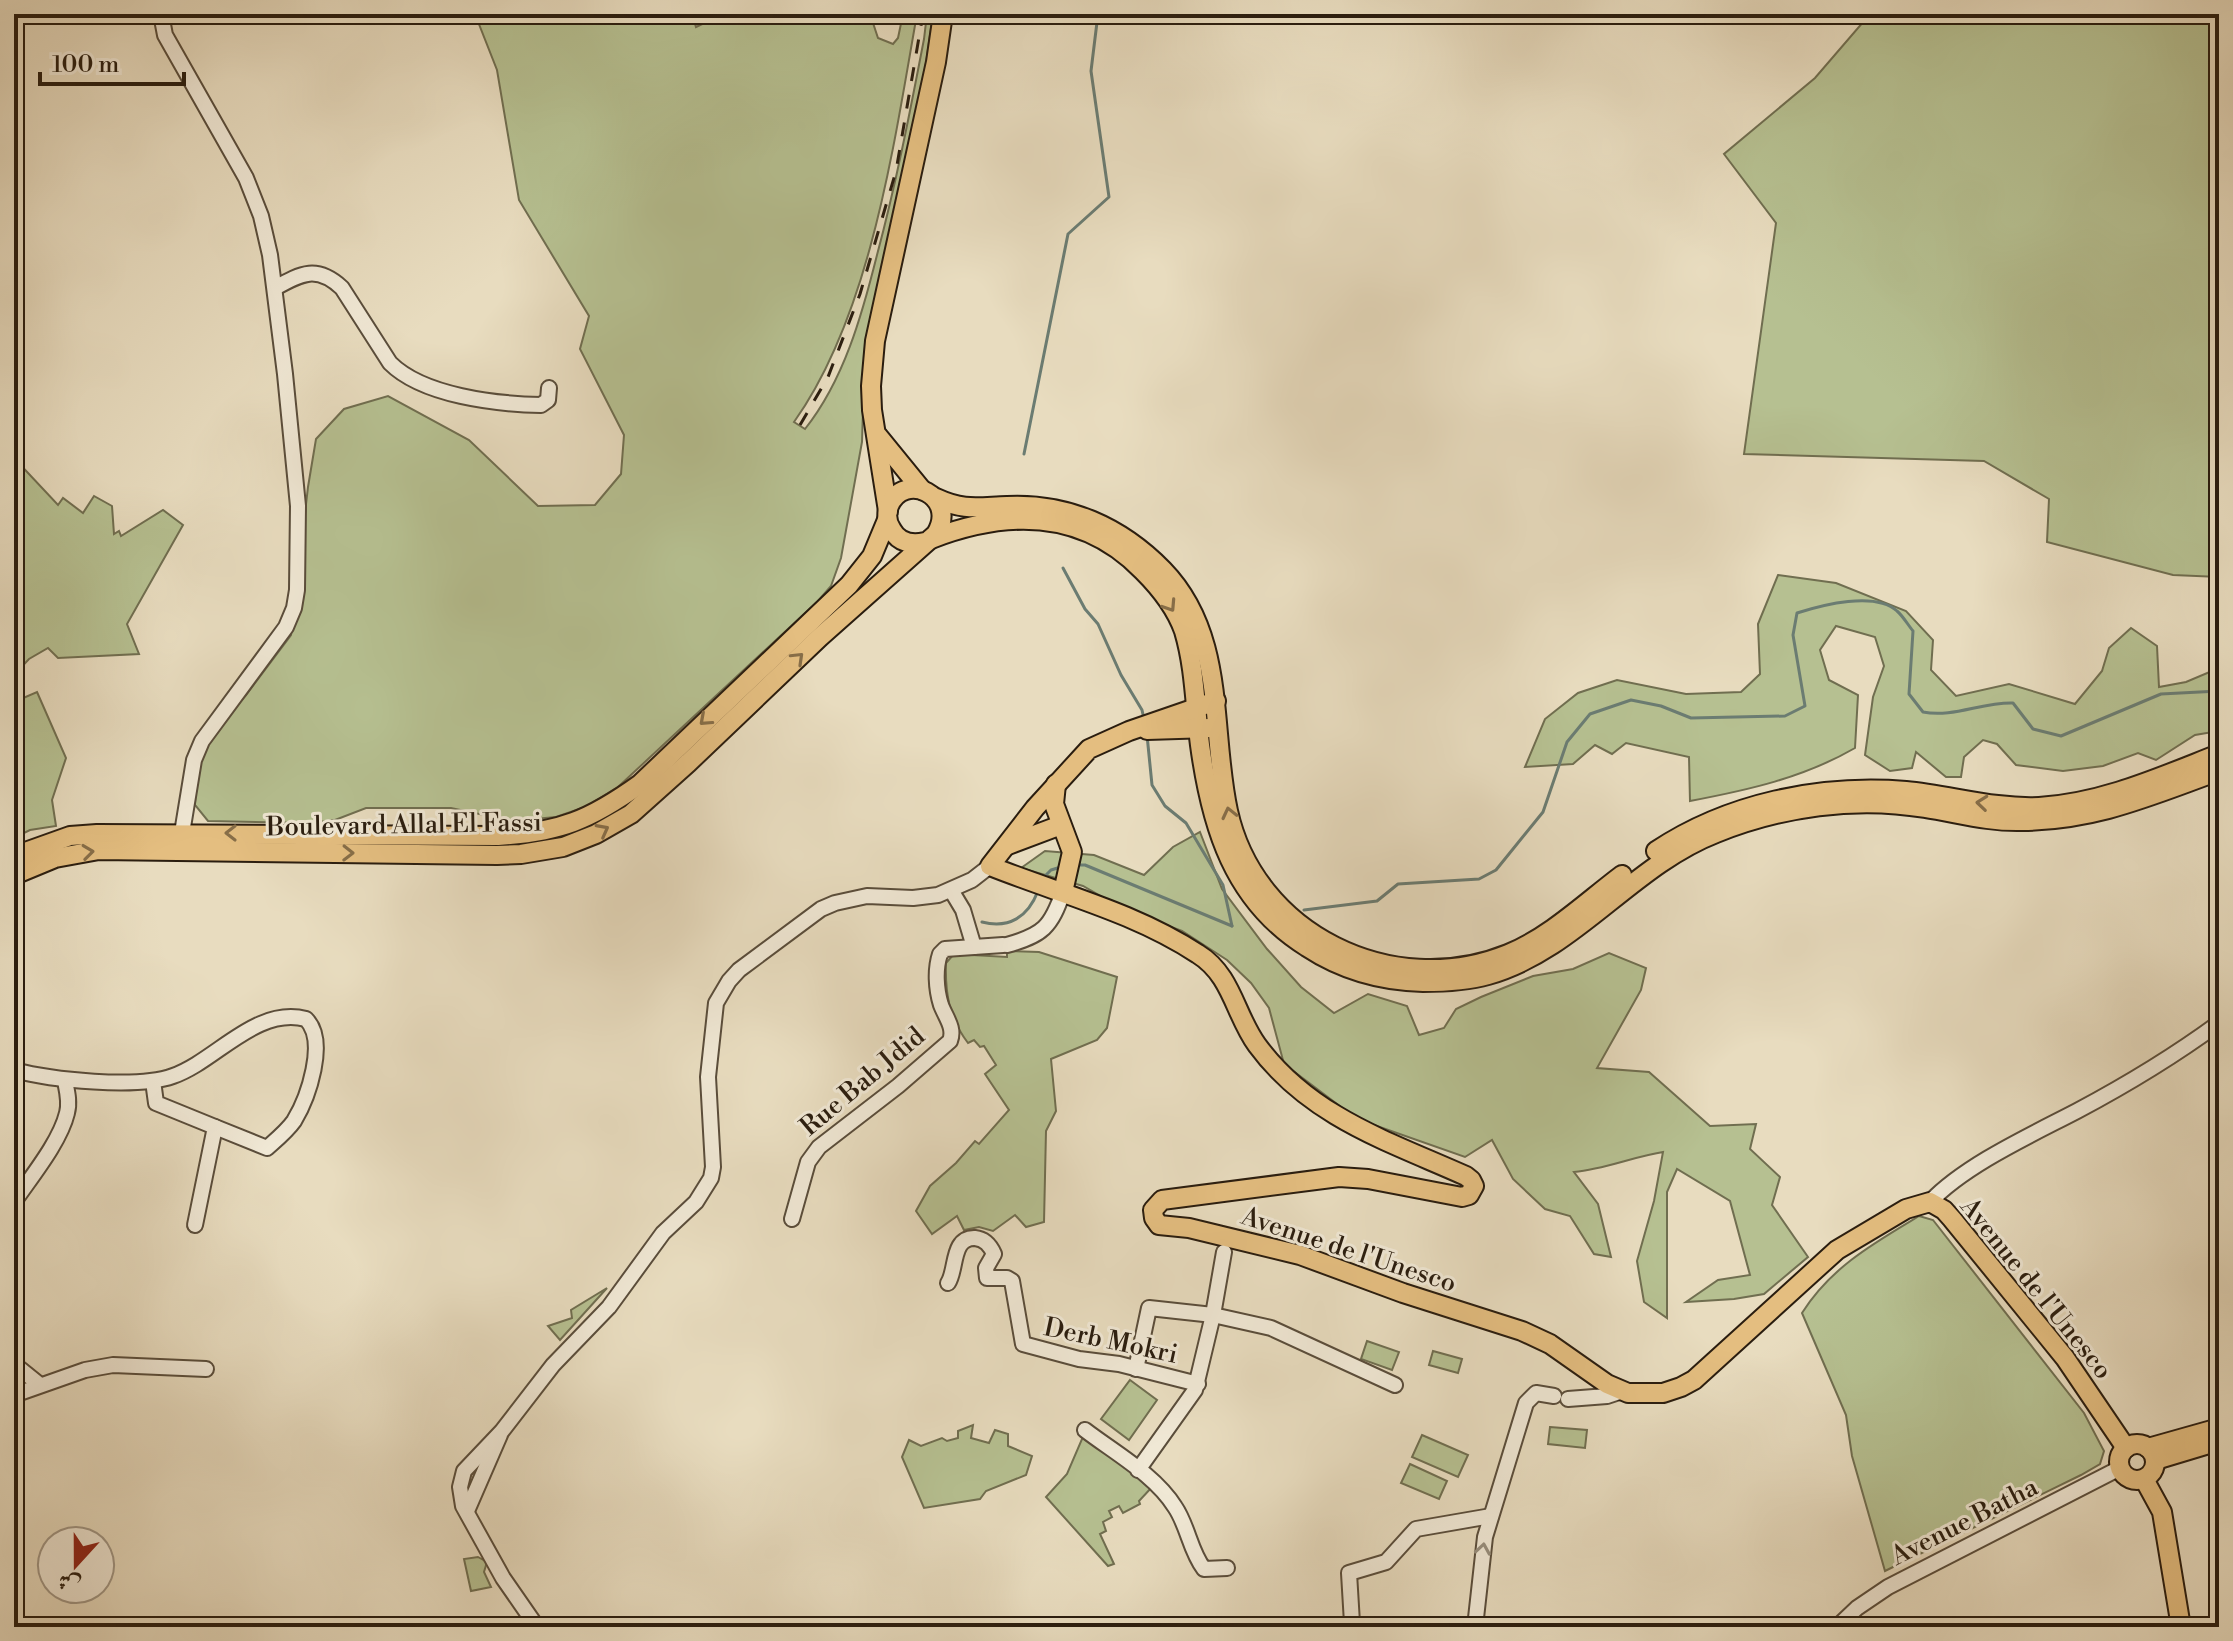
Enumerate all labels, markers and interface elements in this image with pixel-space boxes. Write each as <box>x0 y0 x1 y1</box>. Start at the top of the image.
scale bar <box>40 36 184 86</box>
text: 100 m <box>52 50 119 80</box>
one-way arrow <box>1161 597 1176 611</box>
one-way arrow <box>789 653 803 668</box>
one-way arrow <box>700 711 714 726</box>
one-way arrow <box>1975 794 1988 811</box>
one-way arrow <box>1222 806 1239 820</box>
street label: Boulevard Allal El Fassi <box>265 807 542 843</box>
one-way arrow <box>224 824 237 842</box>
one-way arrow <box>595 824 610 839</box>
one-way arrow <box>82 843 95 860</box>
one-way arrow <box>342 844 355 862</box>
street label: Rue Bab Jdid <box>794 1020 932 1143</box>
street label: Avenue de l'Unesco <box>1953 1191 2119 1386</box>
street label: Avenue de l'Unesco <box>1236 1200 1460 1300</box>
street label: Derb Mokri <box>1041 1311 1181 1371</box>
street label: Avenue Batha <box>1885 1471 2044 1573</box>
north arrow <box>36 1525 116 1605</box>
one-way arrow <box>1473 1543 1490 1556</box>
text: ش <box>54 1566 84 1599</box>

